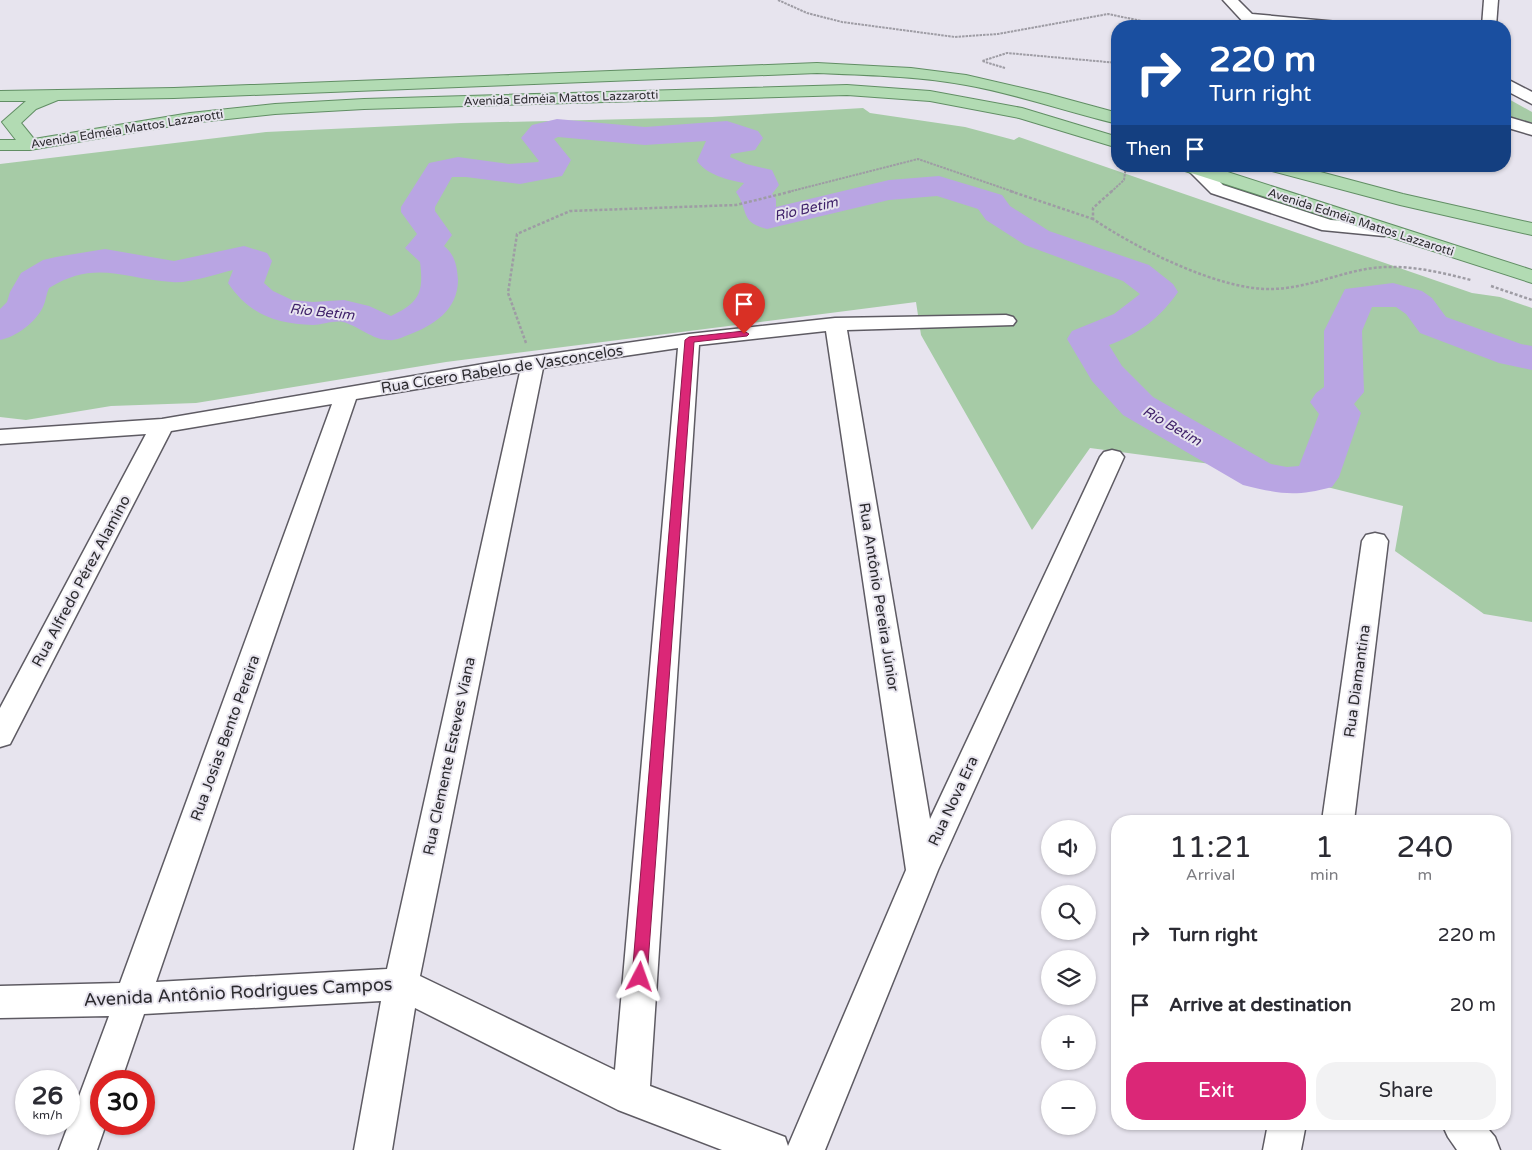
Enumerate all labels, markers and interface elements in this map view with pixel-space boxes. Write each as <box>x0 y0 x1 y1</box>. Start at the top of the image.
text: 220 m <box>1209 39 1316 81</box>
icon: right <box>1126 40 1191 105</box>
text: Turn right <box>1209 81 1311 107</box>
street label: Avenida Edméia Mattos Lazzarotti <box>463 88 659 108</box>
street label: Avenida Edméia Mattos Lazzarotti <box>30 107 224 151</box>
icon: arrive <box>1181 135 1209 163</box>
text: Then <box>1126 138 1171 160</box>
street label: Avenida Edméia Mattos Lazzarotti <box>1266 185 1456 259</box>
water label: Rio Betim <box>772 193 841 225</box>
pin <box>723 283 765 334</box>
icon: arrive <box>730 290 758 318</box>
water label: Rio Betim <box>289 300 356 324</box>
street label: Rua Cícero Rabelo de Vasconcelos <box>380 341 624 397</box>
water label: Rio Betim <box>1140 402 1205 450</box>
street label: Rua Alfredo Pérez Alamino <box>28 492 134 670</box>
street label: Rua Antônio Pereira Júnior <box>855 501 903 693</box>
street label: Rua Diamantina <box>1340 623 1374 739</box>
street label: Rua Josias Bento Pereira <box>187 653 263 823</box>
street label: Rua Clemente Esteves Viana <box>419 655 479 857</box>
street label: Rua Nova Era <box>924 753 982 849</box>
map controls <box>1041 820 1096 1135</box>
button: sound <box>1041 820 1096 875</box>
text: 11:21 <box>1169 829 1252 866</box>
text: 1 <box>1315 829 1334 866</box>
text: 240 <box>1397 829 1453 866</box>
text: Arrival <box>1186 865 1235 885</box>
text: min <box>1310 865 1339 885</box>
text: m <box>1417 865 1432 885</box>
button: search <box>1041 885 1096 940</box>
icon: right <box>1126 921 1154 949</box>
text: Turn right <box>1169 924 1257 946</box>
text: 220 m <box>1438 924 1496 946</box>
position arrow <box>613 950 665 1002</box>
button: layers <box>1041 950 1096 1005</box>
street label: Avenida Antônio Rodrigues Campos <box>83 973 393 1011</box>
icon: arrive <box>1126 991 1154 1019</box>
text: Arrive at destination <box>1169 994 1352 1016</box>
text: 20 m <box>1450 994 1496 1016</box>
button: + <box>1041 1015 1096 1070</box>
button: Exit <box>1126 1062 1306 1120</box>
button: Share <box>1316 1062 1496 1120</box>
speed limit sign: 30 <box>90 1070 155 1135</box>
button: − <box>1041 1080 1096 1135</box>
text: 26 <box>32 1081 63 1111</box>
text: km/h <box>32 1108 63 1122</box>

